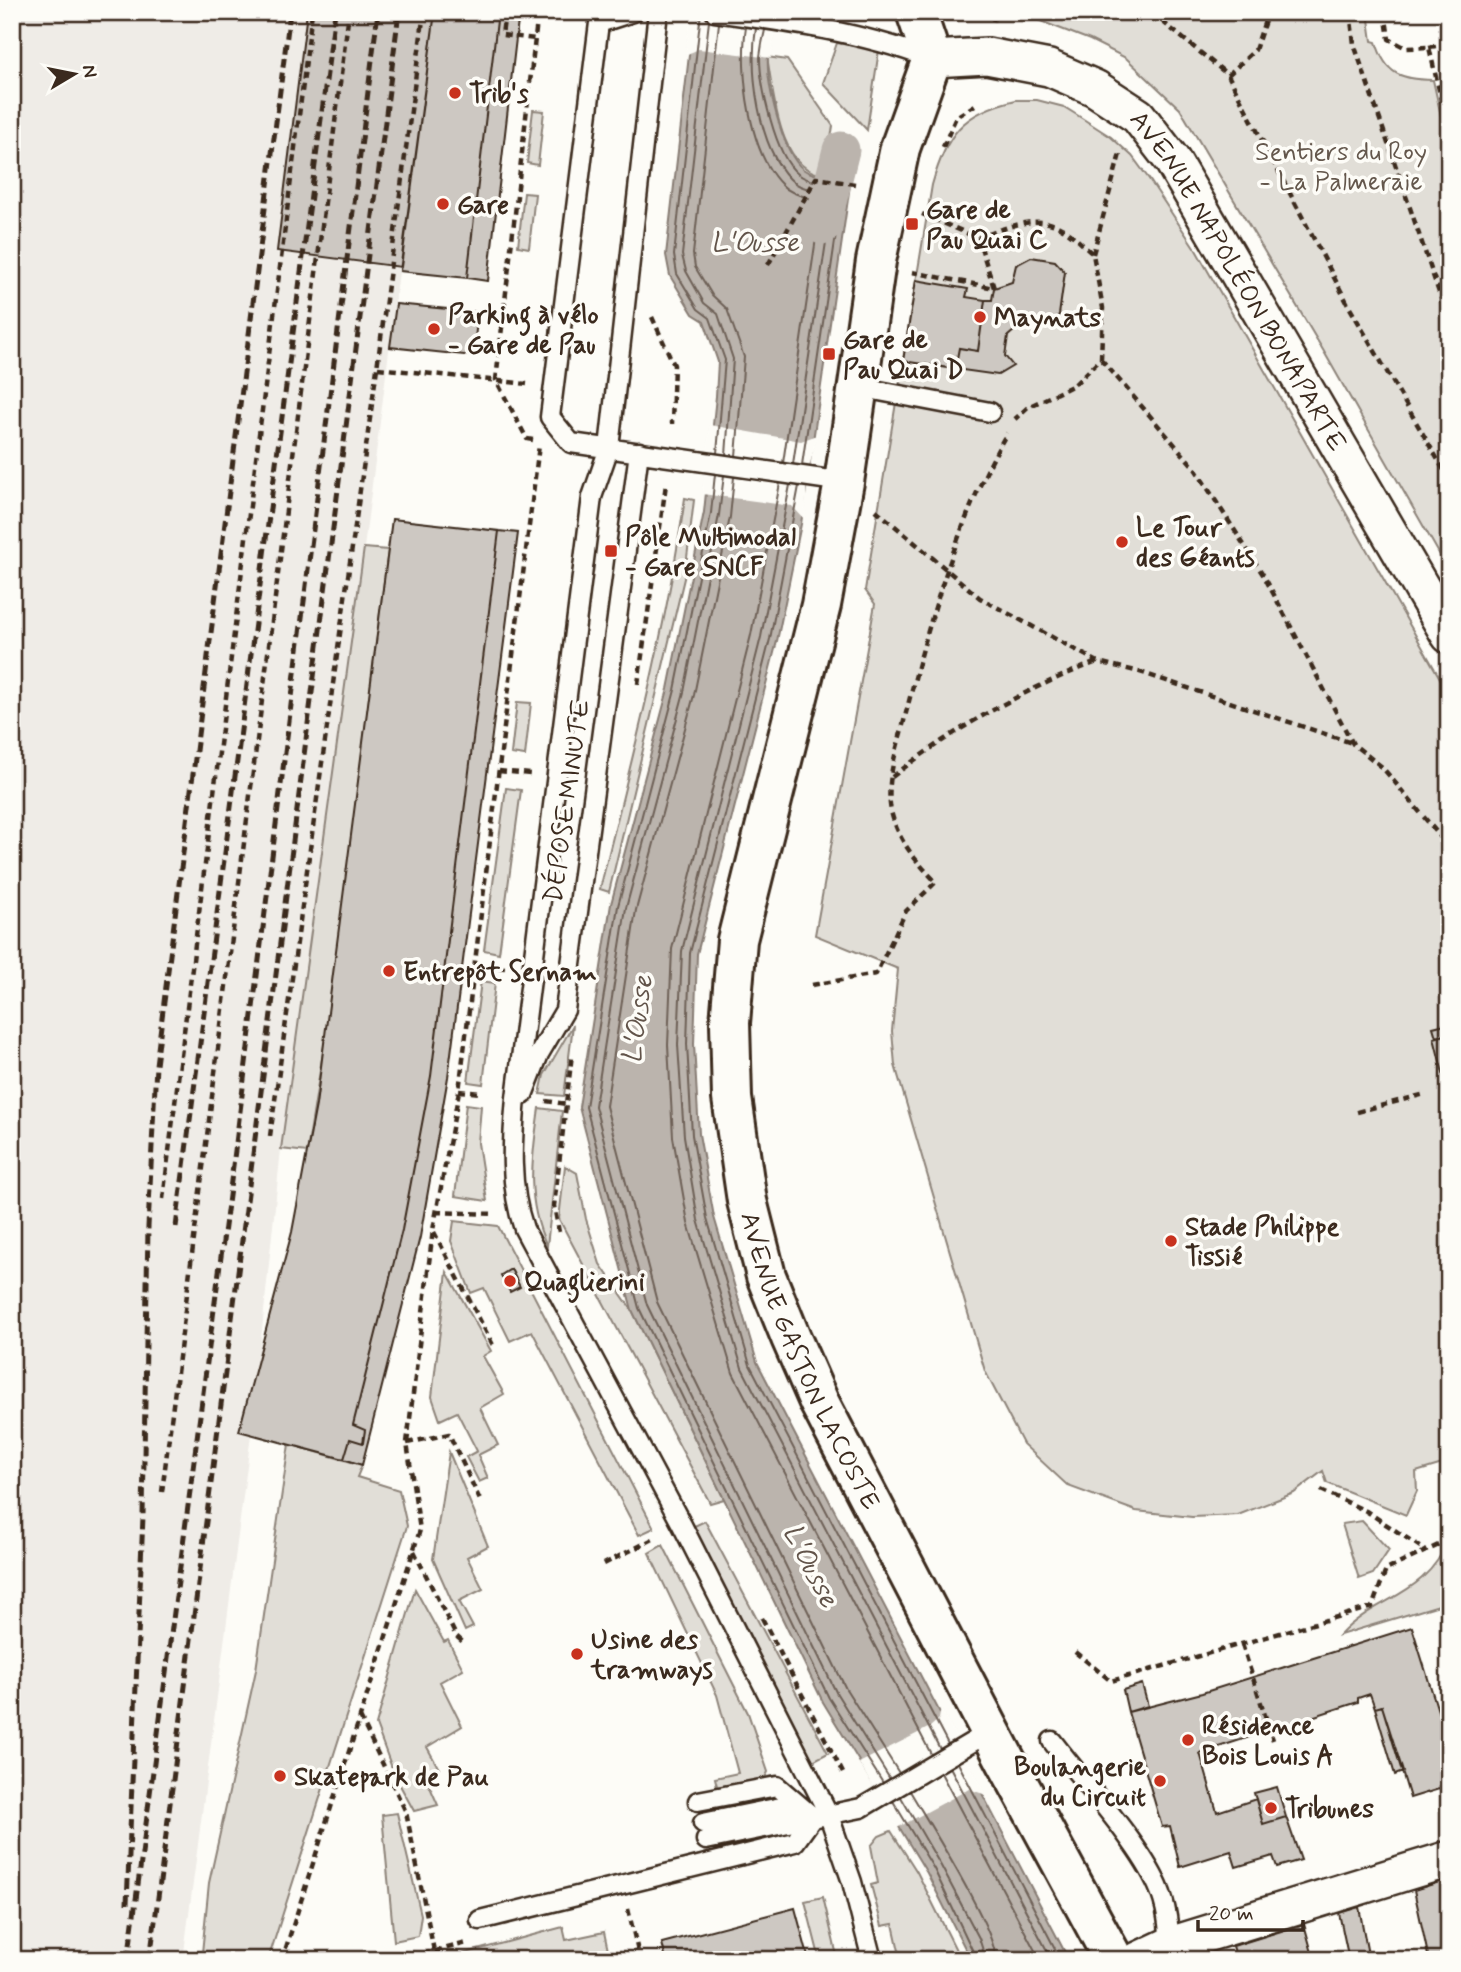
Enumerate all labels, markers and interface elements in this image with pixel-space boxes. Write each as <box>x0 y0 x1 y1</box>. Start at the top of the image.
north arrow <box>38 38 108 108</box>
text: N <box>76 63 103 80</box>
place label: Trib's <box>469 78 529 112</box>
marker: Trib's <box>447 85 463 101</box>
street label: AVENUE NAPOLÉON BONAPARTE <box>1121 104 1353 458</box>
park label: Sentiers du Roy - La Palmeraie <box>1255 136 1427 200</box>
place label: Gare <box>457 189 509 223</box>
place label: Gare de Pau Quai C <box>926 194 1048 258</box>
marker: Gare <box>435 196 451 212</box>
marker: Gare de Pau Quai C <box>904 216 920 232</box>
water label: L'Ousse <box>711 225 800 262</box>
place label: Parking à vélo - Gare de Pau <box>448 299 599 363</box>
place label: Maynats <box>994 302 1101 336</box>
marker: Maynats <box>972 309 988 325</box>
marker: Parking à vélo - Gare de Pau <box>426 321 442 337</box>
place label: Gare de Pau Quai D <box>843 324 964 388</box>
marker: Gare de Pau Quai D <box>821 346 837 362</box>
place label: Le Tour des Géants <box>1136 512 1255 576</box>
place label: Pôle Multimodal - Gare SNCF <box>625 521 796 585</box>
marker: Le Tour des Géants <box>1114 534 1130 550</box>
marker: Pôle Multimodal - Gare SNCF <box>603 543 619 559</box>
street label: DÉPOSE MINUTE <box>535 697 599 905</box>
place label: Entrepôt Sernam <box>403 956 597 990</box>
marker: Entrepôt Sernam <box>381 963 397 979</box>
water label: L'Ousse <box>614 972 663 1066</box>
street label: AVENUE GASTON LACOSTE <box>731 1209 887 1516</box>
place label: Stade Philippe Tissié <box>1185 1211 1339 1275</box>
marker: Stade Philippe Tissié <box>1163 1233 1179 1249</box>
place label: Quaglierini <box>524 1266 645 1303</box>
marker: Quaglierini <box>502 1273 518 1289</box>
water label: L'Ousse <box>773 1518 847 1615</box>
place label: Usine des tramways <box>590 1624 713 1688</box>
marker: Usine des tramways <box>569 1646 585 1662</box>
place label: Résidence Bois Louis A <box>1202 1710 1334 1774</box>
marker: Résidence Bois Louis A <box>1180 1732 1196 1748</box>
place label: Boulangerie du Circuit <box>1014 1751 1146 1815</box>
place label: Skatepark de Pau <box>294 1761 489 1795</box>
marker: Skatepark de Pau <box>272 1768 288 1784</box>
marker: Boulangerie du Circuit <box>1152 1773 1168 1789</box>
place label: Tribunes <box>1285 1793 1374 1827</box>
marker: Tribunes <box>1263 1800 1279 1816</box>
scale bar <box>1198 1888 1304 1932</box>
text: 20 m <box>1209 1900 1254 1928</box>

